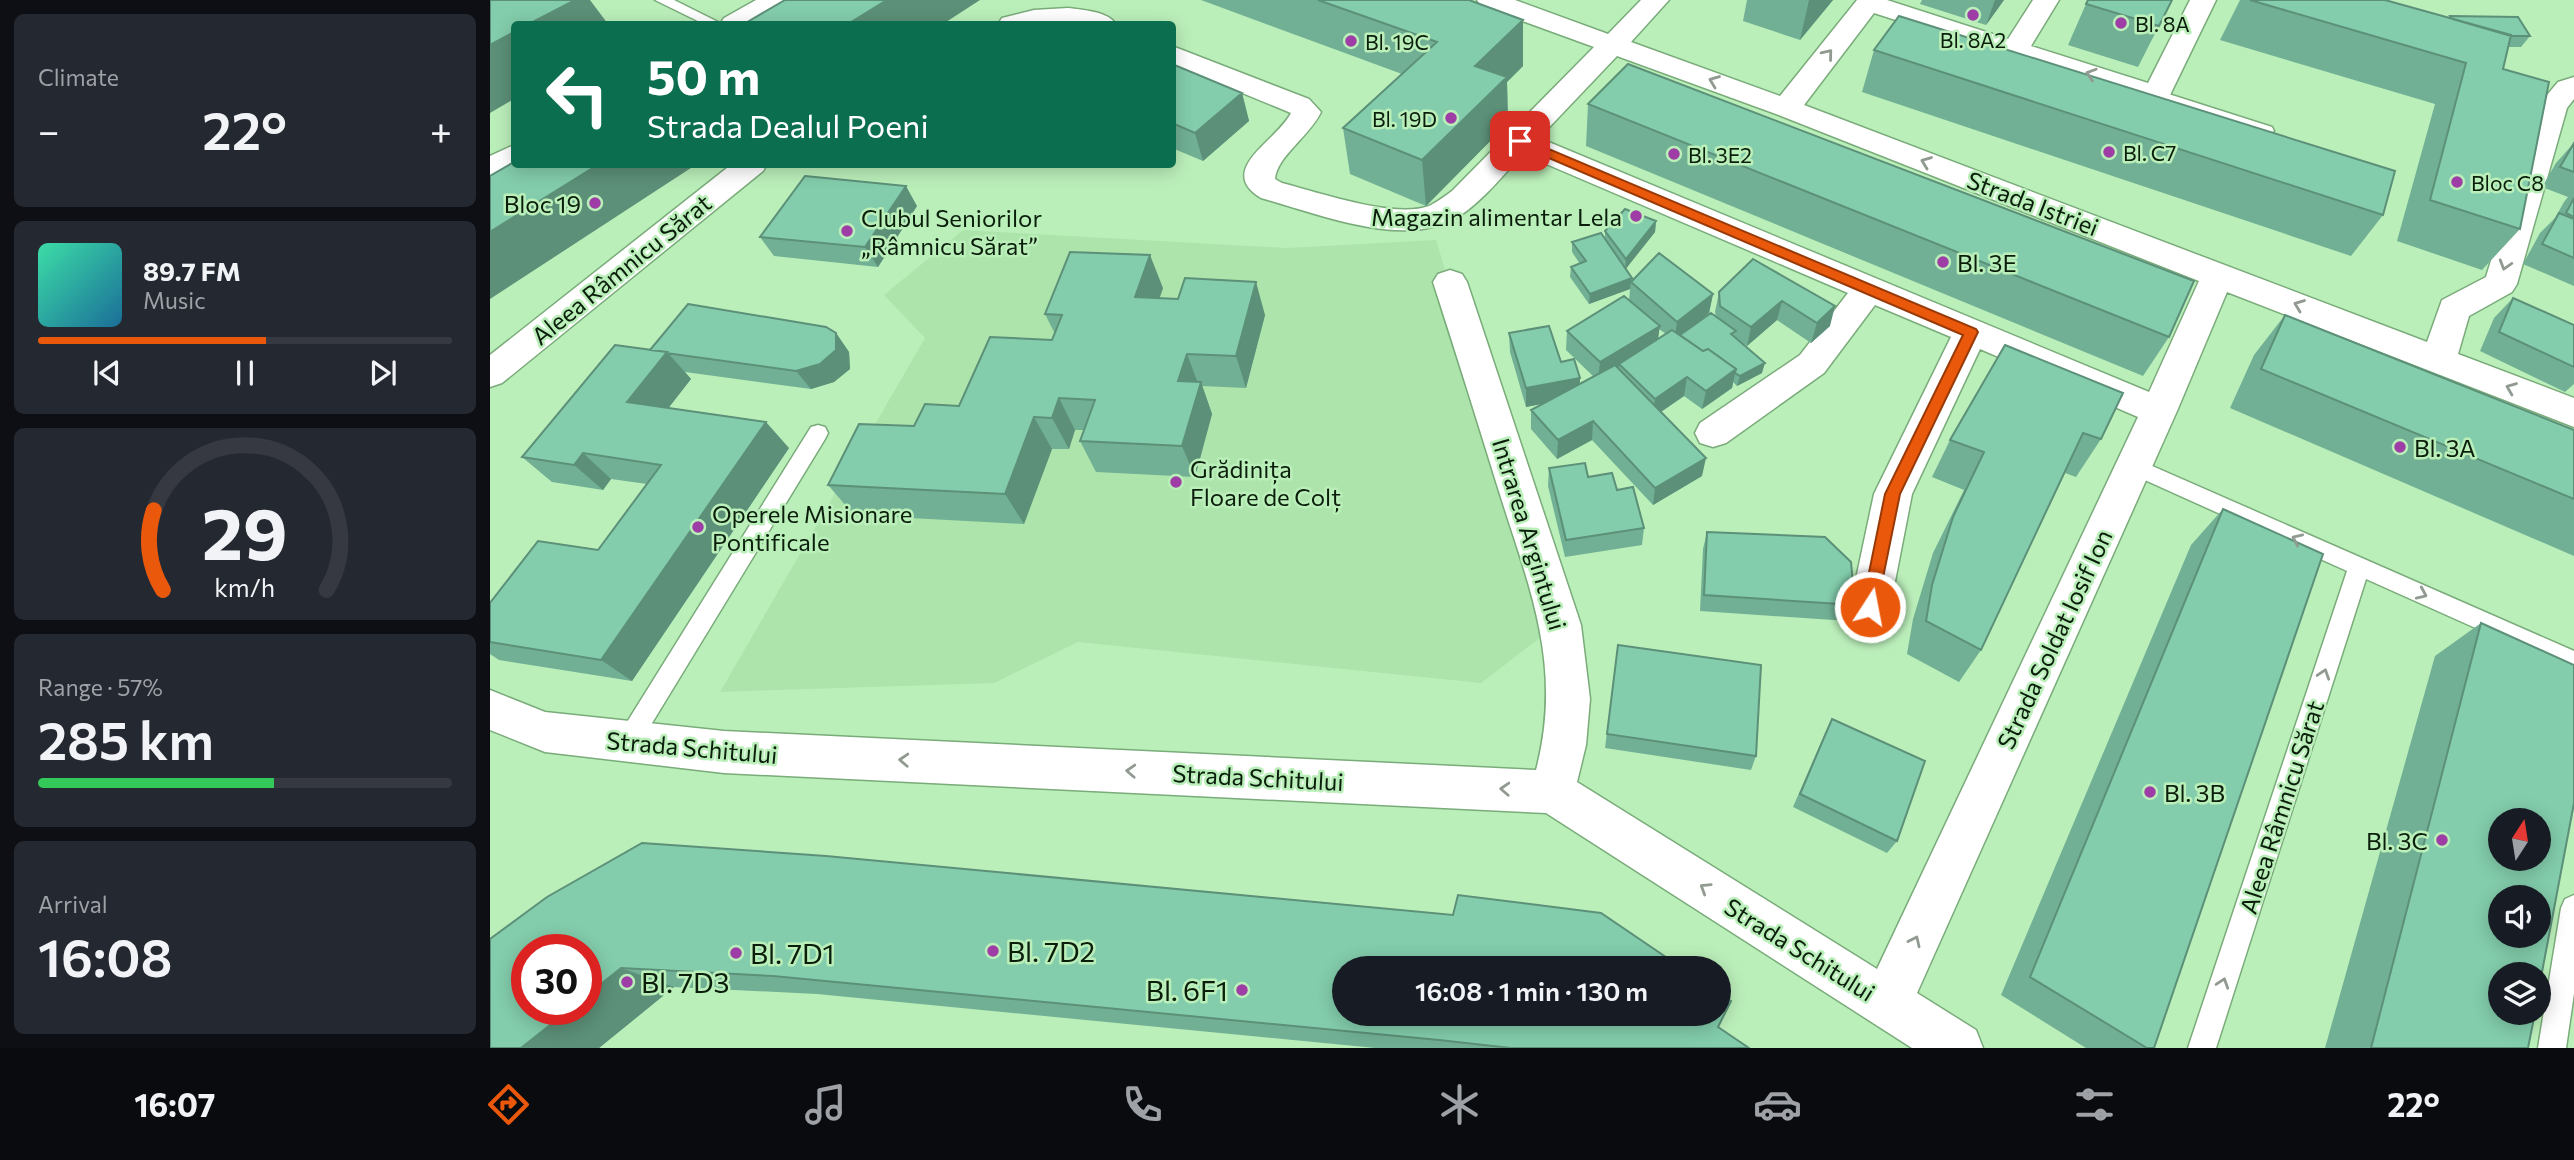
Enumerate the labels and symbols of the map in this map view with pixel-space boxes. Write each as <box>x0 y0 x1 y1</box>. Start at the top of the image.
marker: Bl. 8A2 <box>1965 7 1981 23</box>
place label: Bl. 8A <box>2135 11 2190 36</box>
marker: Bl. 8A <box>2113 15 2129 31</box>
place label: Bl. 8A2 <box>1940 27 2006 52</box>
place label: Bl. 19C <box>1365 29 1429 54</box>
marker: Bl. 19C <box>1343 33 1359 49</box>
one-way arrow <box>1820 50 1832 63</box>
one-way arrow <box>2085 68 2097 83</box>
one-way arrow <box>1708 75 1720 89</box>
place label: Bl. 19D <box>1372 106 1437 131</box>
marker: Bl. 19D <box>1443 110 1459 126</box>
pin <box>1490 111 1550 171</box>
place label: Bl. C7 <box>2123 140 2176 165</box>
place label: Bl. 3E2 <box>1688 142 1752 167</box>
marker: Bl. C7 <box>2101 144 2117 160</box>
marker: Bl. 3E2 <box>1666 146 1682 162</box>
one-way arrow <box>1921 156 1933 170</box>
street label: Strada Istriei <box>1963 165 2103 241</box>
place label: Bloc C8 <box>2471 170 2544 195</box>
marker: Bloc C8 <box>2449 174 2465 190</box>
street label: Aleea Râmnicu Sărat <box>525 188 717 350</box>
place label: Bloc 19 <box>504 189 581 218</box>
marker: Bloc 19 <box>587 195 603 211</box>
place label: Magazin alimentar Lela <box>1371 202 1622 231</box>
place label: Clubul Seniorilor „Râmnicu Sărat” <box>861 203 1042 260</box>
marker: Magazin alimentar Lela <box>1628 208 1644 224</box>
marker: Clubul Seniorilor „Râmnicu Sărat” <box>839 223 855 239</box>
place label: Bl. 3E <box>1957 248 2017 277</box>
marker: Bl. 3E <box>1935 254 1951 270</box>
one-way arrow <box>2499 259 2514 271</box>
one-way arrow <box>2293 300 2305 314</box>
one-way arrow <box>2505 382 2517 396</box>
place label: Bl. 3A <box>2414 433 2476 462</box>
street label: Intrarea Argintului <box>1487 435 1573 633</box>
marker: Bl. 3A <box>2392 439 2408 455</box>
place label: Grădinița Floare de Colț <box>1190 454 1341 513</box>
marker: Grădinița Floare de Colț <box>1168 474 1184 490</box>
place label: Operele Misionare Pontificale <box>712 499 912 556</box>
marker: Operele Misionare Pontificale <box>690 519 706 535</box>
street label: Strada Soldat Iosif Ion <box>1990 525 2118 753</box>
one-way arrow <box>2292 533 2304 547</box>
position arrow <box>1833 570 1907 644</box>
one-way arrow <box>2414 586 2427 600</box>
one-way arrow <box>2316 668 2330 680</box>
street label: Aleea Râmnicu Sărat <box>2233 697 2329 917</box>
street label: Strada Schitului <box>605 725 779 769</box>
one-way arrow <box>898 753 909 768</box>
street label: Strada Schitului <box>1172 758 1344 796</box>
one-way arrow <box>1125 763 1136 778</box>
place label: Bl. 3B <box>2164 778 2225 807</box>
one-way arrow <box>1499 782 1510 797</box>
marker: Bl. 3B <box>2142 784 2158 800</box>
north arrow <box>2488 808 2552 872</box>
place label: Bl. 3C <box>2366 826 2428 855</box>
marker: Bl. 3C <box>2434 832 2450 848</box>
one-way arrow <box>1699 884 1712 897</box>
street label: Strada Schitului <box>1720 891 1880 1007</box>
speed limit sign: 30 <box>511 934 602 1025</box>
place label: Bl. 7D2 <box>1007 934 1095 968</box>
place label: Bl. 7D1 <box>750 936 835 970</box>
one-way arrow <box>1907 936 1921 948</box>
marker: Bl. 7D2 <box>985 943 1001 959</box>
marker: Bl. 7D1 <box>728 945 744 961</box>
place label: Bl. 7D3 <box>641 965 730 999</box>
place label: Bl. 6F1 <box>1146 973 1228 1007</box>
marker: Bl. 7D3 <box>619 974 635 990</box>
one-way arrow <box>2215 977 2229 990</box>
marker: Bl. 6F1 <box>1234 982 1250 998</box>

